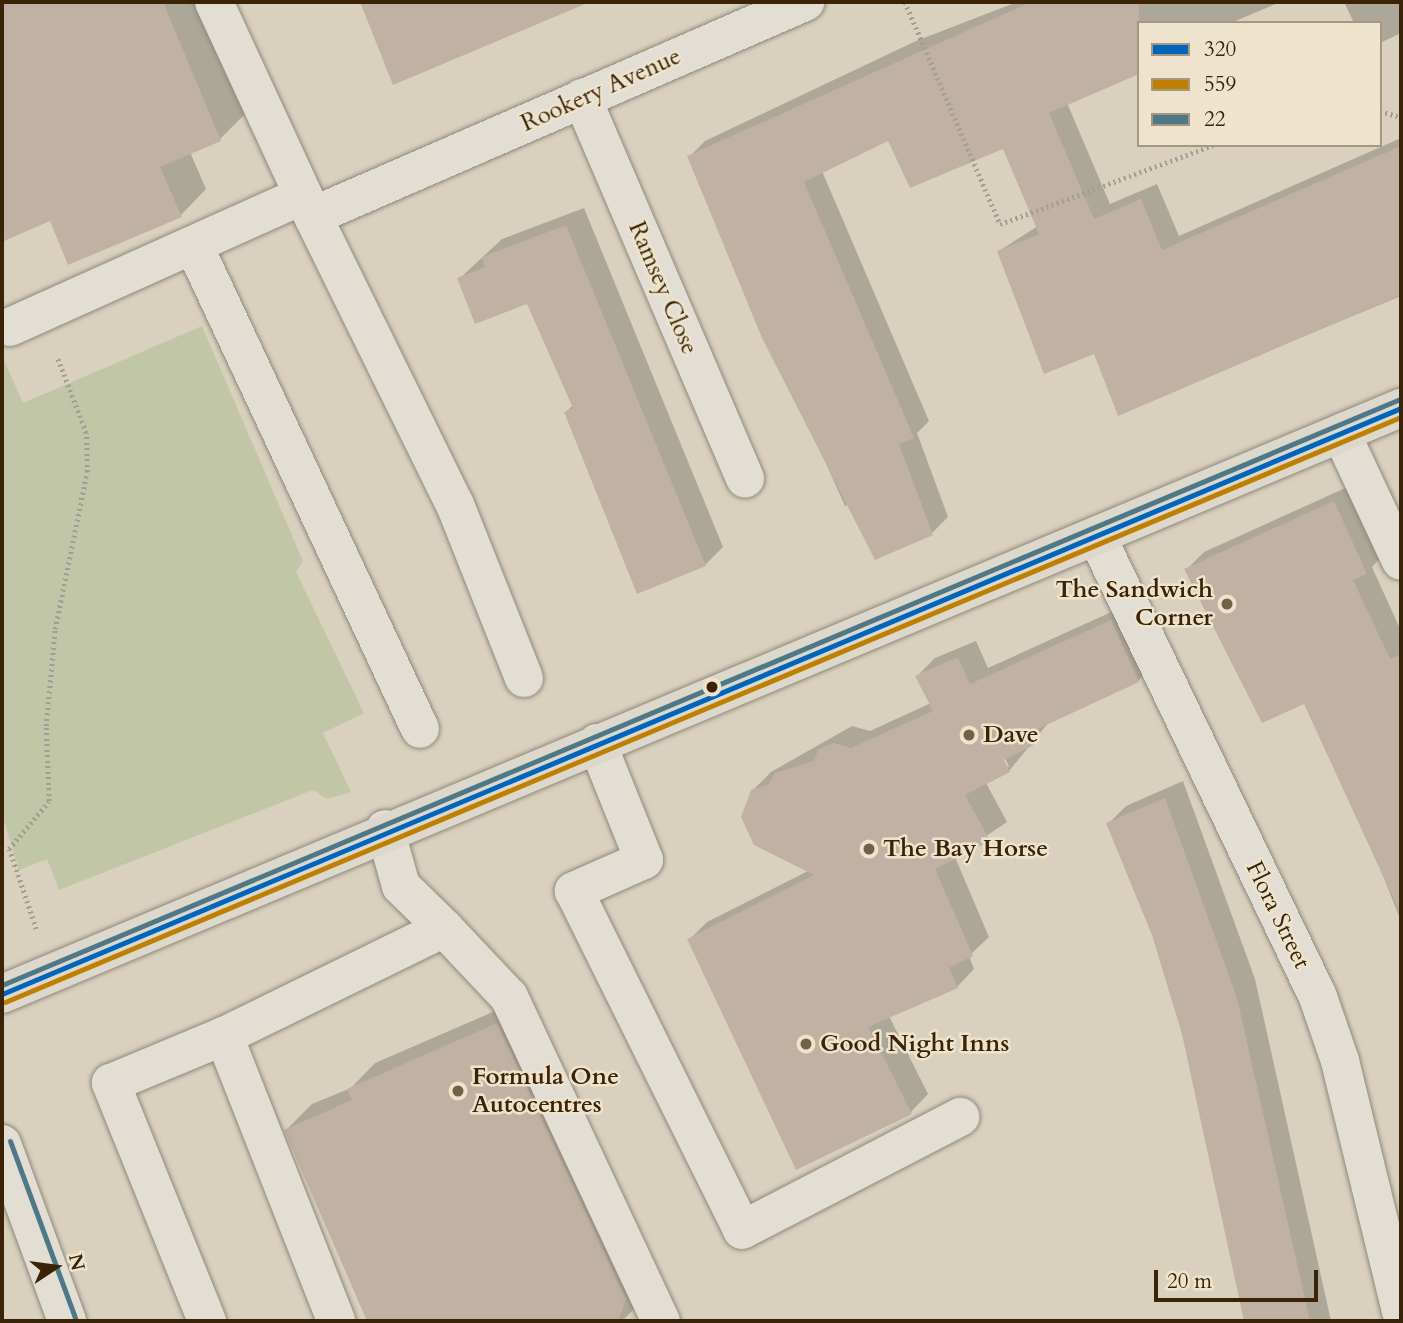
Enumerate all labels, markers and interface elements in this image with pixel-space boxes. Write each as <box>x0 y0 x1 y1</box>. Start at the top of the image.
legend <box>1137 21 1382 147</box>
text: 320 <box>1204 35 1236 64</box>
street label: Rookery Avenue <box>517 42 685 138</box>
text: 559 <box>1204 70 1236 99</box>
text: 22 <box>1204 105 1226 134</box>
street label: Ramsey Close <box>622 217 704 359</box>
place label: The Sandwich Corner <box>1055 576 1213 632</box>
marker: The Sandwich Corner <box>1219 596 1235 612</box>
unlabelled marker <box>705 680 719 694</box>
place label: Dave <box>983 721 1039 749</box>
marker: Dave <box>961 727 977 743</box>
place label: The Bay Horse <box>883 835 1048 863</box>
marker: The Bay Horse <box>861 841 877 857</box>
street label: Flora Street <box>1240 857 1316 973</box>
place label: Good Night Inns <box>820 1030 1009 1058</box>
marker: Good Night Inns <box>798 1036 814 1052</box>
place label: Formula One Autocentres <box>472 1063 619 1119</box>
marker: Formula One Autocentres <box>450 1083 466 1099</box>
north arrow <box>21 1232 91 1302</box>
text: N <box>62 1251 91 1273</box>
scale bar <box>1158 1256 1322 1300</box>
text: 20 m <box>1167 1267 1212 1296</box>

